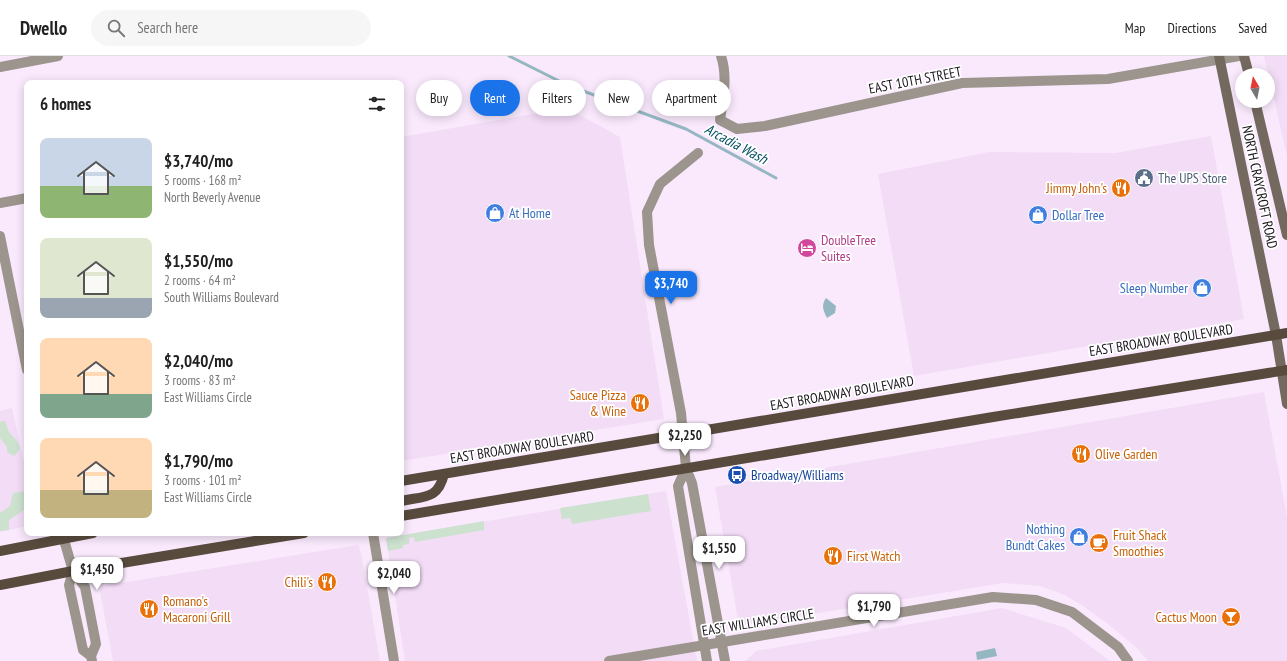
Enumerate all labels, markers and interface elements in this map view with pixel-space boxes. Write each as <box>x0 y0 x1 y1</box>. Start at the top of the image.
search box <box>91 10 371 46</box>
text: Dwello <box>20 16 67 40</box>
icon: search <box>105 17 127 39</box>
text: Search here <box>137 18 198 37</box>
text: Map <box>1125 19 1145 37</box>
text: Directions <box>1167 19 1216 37</box>
text: Saved <box>1238 19 1267 37</box>
street label: EAST 10TH STREET <box>867 62 964 98</box>
north arrow <box>1235 68 1275 108</box>
map controls <box>1235 68 1275 108</box>
chip: Buy <box>416 80 462 116</box>
chip: Rent <box>470 80 520 116</box>
chip: Filters <box>528 80 586 116</box>
chip: New <box>594 80 644 116</box>
chip: Apartment <box>652 80 731 116</box>
text: 6 homes <box>40 93 91 115</box>
icon: filters <box>366 93 388 115</box>
water label: Arcadia Wash <box>702 119 772 169</box>
street label: NORTH CRAYCROFT ROAD <box>1238 124 1282 250</box>
text: $3,740/mo <box>164 150 233 172</box>
icon: home <box>72 154 120 202</box>
public building icon: The UPS Store <box>1133 167 1155 189</box>
place label: The UPS Store <box>1158 169 1227 187</box>
text: 5 rooms · 168 m² <box>164 172 242 189</box>
restaurant icon: Jimmy John's <box>1110 177 1132 199</box>
place label: Jimmy John's <box>1045 179 1107 197</box>
text: North Beverly Avenue <box>164 189 261 206</box>
shop icon: At Home <box>484 202 506 224</box>
place label: At Home <box>509 204 551 222</box>
shop icon: Dollar Tree <box>1027 204 1049 226</box>
place label: Dollar Tree <box>1052 206 1105 224</box>
place label: DoubleTree Suites <box>821 231 876 265</box>
hotel icon: DoubleTree Suites <box>796 237 818 259</box>
text: $1,550/mo <box>164 250 233 272</box>
icon: home <box>72 254 120 302</box>
pin: $3,740 <box>638 271 704 305</box>
text: 2 rooms · 64 m² <box>164 272 236 289</box>
text: $3,740 <box>654 275 688 292</box>
shop icon: Sleep Number <box>1191 277 1213 299</box>
place label: Sleep Number <box>1120 279 1188 297</box>
text: South Williams Boulevard <box>164 289 279 306</box>
street label: EAST BROADWAY BOULEVARD <box>1088 320 1234 360</box>
text: $2,040/mo <box>164 350 233 372</box>
icon: home <box>72 354 120 402</box>
text: 3 rooms · 83 m² <box>164 372 236 389</box>
street label: EAST BROADWAY BOULEVARD <box>769 372 915 414</box>
place label: Sauce Pizza & Wine <box>570 386 626 420</box>
text: East Williams Circle <box>164 389 252 406</box>
restaurant icon: Sauce Pizza & Wine <box>629 392 651 414</box>
pin: $2,250 <box>652 423 718 457</box>
street label: EAST BROADWAY BOULEVARD <box>449 427 595 467</box>
text: $2,250 <box>668 427 702 444</box>
restaurant icon: Olive Garden <box>1070 443 1092 465</box>
place label: Olive Garden <box>1095 445 1157 463</box>
text: $1,790/mo <box>164 450 233 472</box>
icon: home <box>72 454 120 502</box>
bus stop icon: Broadway/Williams <box>726 464 748 486</box>
place label: Broadway/Williams <box>751 466 844 484</box>
text: 3 rooms · 101 m² <box>164 472 242 489</box>
text: East Williams Circle <box>164 489 252 506</box>
place label: Nothing Bundt Cakes <box>1006 520 1065 554</box>
shop icon: Nothing Bundt Cakes <box>1068 526 1090 548</box>
place label: Fruit Shack Smoothies <box>1113 526 1167 560</box>
cafe icon: Fruit Shack Smoothies <box>1088 532 1110 554</box>
pin: $1,550 <box>686 536 752 570</box>
text: $1,550 <box>702 540 736 557</box>
restaurant icon: First Watch <box>822 545 844 567</box>
place label: First Watch <box>847 547 900 565</box>
pin: $1,450 <box>64 557 130 591</box>
text: $1,450 <box>80 561 114 578</box>
pin: $2,040 <box>361 561 427 595</box>
text: $2,040 <box>377 565 411 582</box>
restaurant icon: Chili's <box>316 571 338 593</box>
place label: Chili's <box>285 573 313 591</box>
place label: Romano's Macaroni Grill <box>163 592 231 626</box>
pin: $1,790 <box>841 594 907 628</box>
restaurant icon: Romano's Macaroni Grill <box>138 598 160 620</box>
text: $1,790 <box>857 598 891 615</box>
street label: EAST WILLIAMS CIRCLE <box>701 604 815 640</box>
bar icon: Cactus Moon <box>1220 606 1242 628</box>
place label: Cactus Moon <box>1155 608 1217 626</box>

